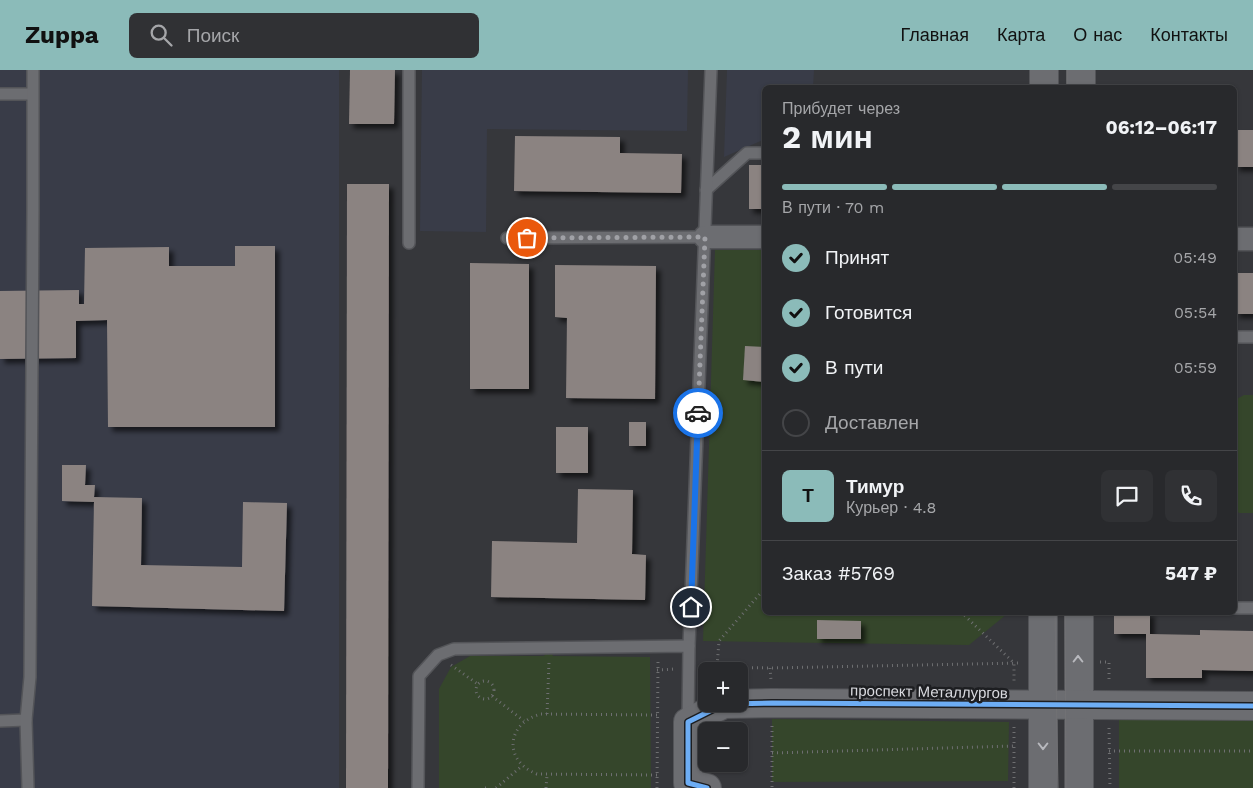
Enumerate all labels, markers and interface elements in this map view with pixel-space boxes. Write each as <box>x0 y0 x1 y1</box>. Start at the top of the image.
search box <box>129 13 479 58</box>
text: Zuppa <box>25 21 99 49</box>
icon: search <box>147 21 175 49</box>
text: Поиск <box>187 24 239 47</box>
text: Главная <box>900 24 969 45</box>
text: Карта <box>997 24 1045 45</box>
text: О нас <box>1073 24 1122 45</box>
text: Контакты <box>1150 24 1228 45</box>
text: Прибудет через <box>782 99 900 118</box>
text: 06:12–06:17 <box>1105 116 1217 139</box>
text: 2 мин <box>782 118 873 156</box>
text: В пути · 70 m <box>782 198 884 217</box>
pin <box>506 217 548 259</box>
icon: bag <box>513 224 541 252</box>
icon: check <box>782 244 810 272</box>
text: Принят <box>825 246 889 269</box>
text: 05:49 <box>1173 248 1217 267</box>
icon: check <box>782 299 810 327</box>
text: Готовится <box>825 301 912 324</box>
text: 05:54 <box>1174 303 1217 322</box>
icon: check <box>782 354 810 382</box>
text: В пути <box>825 356 883 379</box>
text: 05:59 <box>1174 358 1217 377</box>
courier <box>673 388 723 438</box>
icon: car <box>684 399 712 427</box>
text: Доставлен <box>825 411 919 434</box>
button: chat <box>1101 470 1153 522</box>
button: phone <box>1165 470 1217 522</box>
text: Тимур <box>846 475 904 498</box>
text: Т <box>802 484 814 507</box>
text: Курьер · 4.8 <box>846 498 936 517</box>
text: Заказ #5769 <box>782 562 895 585</box>
text: 547 ₽ <box>1165 562 1217 585</box>
pin <box>670 586 712 628</box>
icon: home <box>677 593 705 621</box>
one-way arrow <box>1073 654 1083 662</box>
map controls <box>698 662 748 772</box>
button: + <box>698 662 748 712</box>
street label: проспект Металлургов <box>850 682 1008 702</box>
button: − <box>698 722 748 772</box>
one-way arrow <box>1038 743 1048 751</box>

